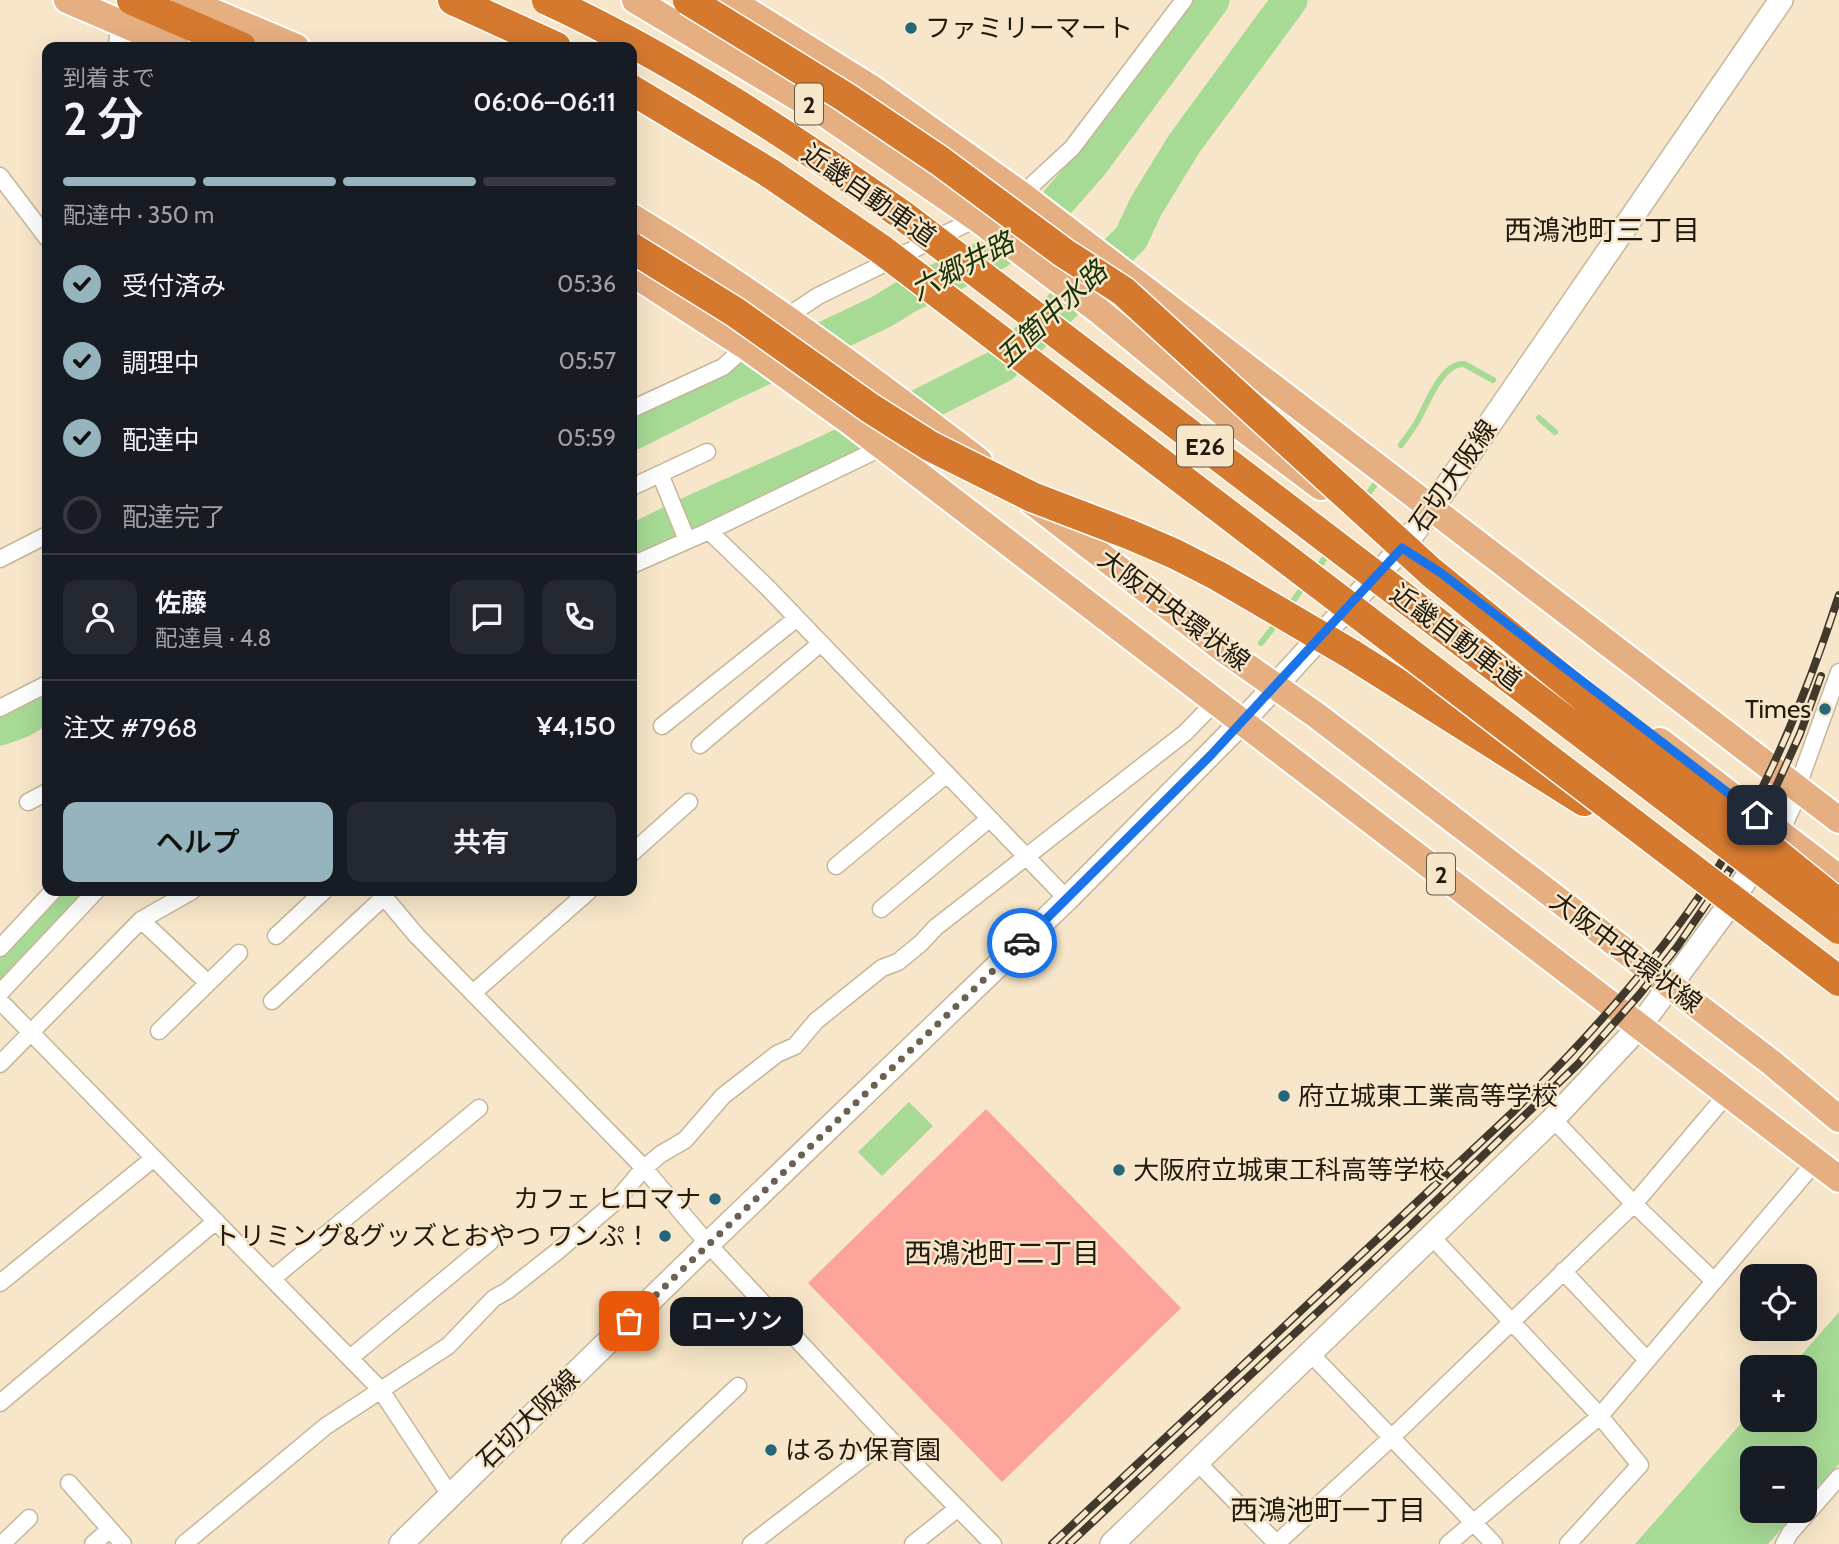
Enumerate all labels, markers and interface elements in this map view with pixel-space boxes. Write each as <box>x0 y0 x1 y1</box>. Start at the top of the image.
place label: ファミリーマート <box>925 12 1133 44</box>
marker: ファミリーマート <box>903 20 919 36</box>
text: 到着まで <box>63 64 155 92</box>
road number: 2 <box>795 84 823 124</box>
text: 06:06–06:11 <box>473 86 616 118</box>
text: 2 分 <box>63 91 144 147</box>
street label: 近畿自動車道 <box>796 137 942 253</box>
text: 配達中 · 350 m <box>63 201 214 229</box>
district label: 西鴻池町三丁目 <box>1504 213 1700 247</box>
water label: 六郷井路 <box>905 224 1021 307</box>
water label: 五箇中水路 <box>988 252 1115 374</box>
icon: check <box>63 265 101 303</box>
text: 受付済み <box>122 270 226 302</box>
text: 05:36 <box>557 270 616 298</box>
icon: check <box>63 342 101 380</box>
text: 調理中 <box>122 347 200 379</box>
text: 05:57 <box>559 347 616 375</box>
street label: 石切大阪線 <box>1403 414 1503 538</box>
icon: check <box>63 419 101 457</box>
text: 配達中 <box>122 424 200 456</box>
text: 05:59 <box>557 424 616 452</box>
road number: E26 <box>1177 426 1233 466</box>
text: 配達完了 <box>122 501 226 533</box>
street label: 大阪中央環状線 <box>1092 542 1256 678</box>
street label: 近畿自動車道 <box>1384 577 1528 697</box>
button: person <box>63 580 137 654</box>
button: chat <box>450 580 524 654</box>
button: phone <box>542 580 616 654</box>
text: 佐藤 <box>155 587 207 619</box>
text: 配達員 · 4.8 <box>155 624 272 652</box>
place label: Times <box>1745 693 1811 725</box>
marker: Times <box>1817 701 1833 717</box>
text: ¥4,150 <box>537 710 616 742</box>
text: 注文 #7968 <box>63 712 198 744</box>
pin <box>1727 785 1787 845</box>
icon: home <box>1738 796 1776 834</box>
button: ヘルプ <box>63 802 333 882</box>
button: 共有 <box>347 802 616 882</box>
road number: 2 <box>1427 854 1455 894</box>
street label: 大阪中央環状線 <box>1544 884 1708 1020</box>
courier <box>987 908 1057 978</box>
icon: car <box>1003 924 1041 962</box>
place label: 府立城東工業高等学校 <box>1298 1080 1558 1112</box>
marker: 府立城東工業高等学校 <box>1276 1088 1292 1104</box>
place label: 大阪府立城東工科高等学校 <box>1133 1154 1445 1186</box>
marker: 大阪府立城東工科高等学校 <box>1111 1162 1127 1178</box>
place label: カフェ ヒロマナ <box>513 1183 701 1215</box>
marker: カフェ ヒロマナ <box>707 1191 723 1207</box>
place label: トリミング&グッズとおやつ ワンぷ！ <box>213 1220 651 1252</box>
marker: トリミング&グッズとおやつ ワンぷ！ <box>657 1228 673 1244</box>
district label: 西鴻池町二丁目 <box>904 1236 1100 1270</box>
map controls <box>1740 1264 1817 1523</box>
button: locate <box>1740 1264 1817 1341</box>
pin <box>599 1291 659 1351</box>
callout: ローソン <box>671 1296 804 1346</box>
icon: bag <box>610 1302 648 1340</box>
text: ローソン <box>691 1307 783 1335</box>
button: + <box>1740 1355 1817 1432</box>
street label: 石切大阪線 <box>470 1362 586 1476</box>
place label: はるか保育園 <box>785 1434 941 1466</box>
marker: はるか保育園 <box>763 1442 779 1458</box>
button: − <box>1740 1446 1817 1523</box>
district label: 西鴻池町一丁目 <box>1230 1493 1426 1527</box>

